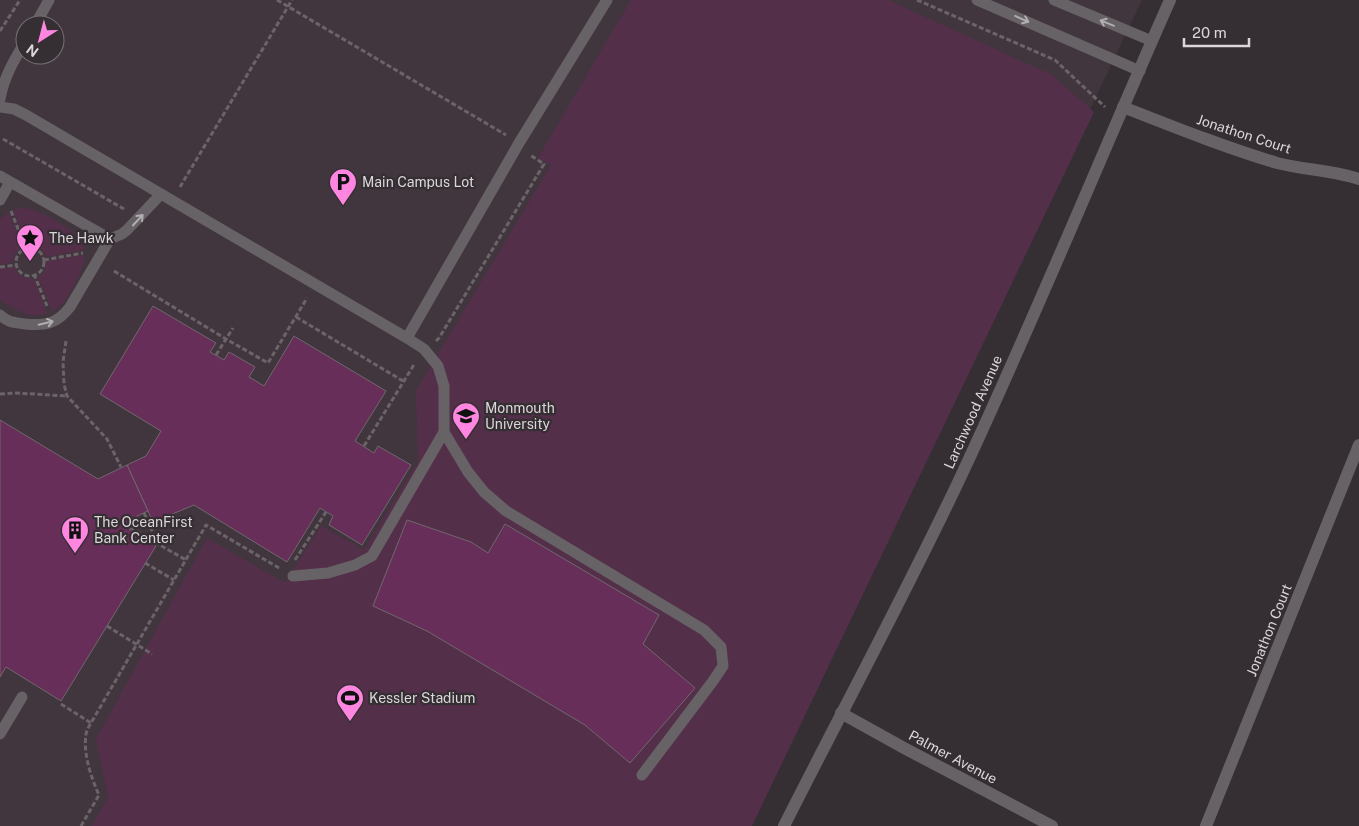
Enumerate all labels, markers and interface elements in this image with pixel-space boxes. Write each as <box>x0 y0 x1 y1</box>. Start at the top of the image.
north arrow <box>15 15 65 65</box>
one-way arrow <box>1014 15 1029 25</box>
scale bar <box>1184 15 1249 47</box>
one-way arrow <box>1100 18 1115 27</box>
text: 20 m <box>1192 24 1227 41</box>
text: N <box>23 41 41 60</box>
street label: Jonathon Court <box>1195 111 1293 157</box>
parking icon: Main Campus Lot <box>328 167 358 206</box>
place label: Main Campus Lot <box>362 174 474 190</box>
one-way arrow <box>132 213 144 226</box>
place icon: The Hawk <box>15 223 45 262</box>
place label: The Hawk <box>49 230 114 246</box>
one-way arrow <box>37 318 53 327</box>
street label: Larchwood Avenue <box>941 353 1005 471</box>
place label: Monmouth University <box>485 400 555 432</box>
school or university icon: Monmouth University <box>451 401 481 440</box>
place label: The OceanFirst Bank Center <box>94 514 193 546</box>
building icon: The OceanFirst Bank Center <box>60 515 90 554</box>
street label: Jonathon Court <box>1243 581 1295 679</box>
sports icon: Kessler Stadium <box>335 683 365 722</box>
place label: Kessler Stadium <box>369 690 475 706</box>
street label: Palmer Avenue <box>906 727 1000 787</box>

